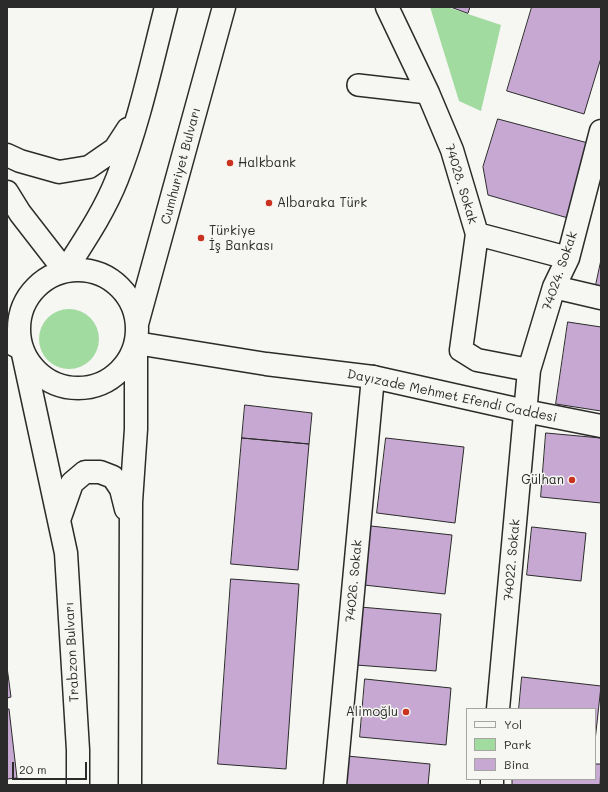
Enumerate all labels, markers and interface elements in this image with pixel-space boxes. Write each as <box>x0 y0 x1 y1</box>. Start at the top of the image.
street label: Cumhuriyet Bulvarı <box>158 106 204 226</box>
street label: 74028. Sokak <box>441 142 481 226</box>
place label: Halkbank <box>238 155 296 171</box>
marker: Halkbank <box>225 158 235 168</box>
place label: Albaraka Türk <box>277 195 367 211</box>
marker: Albaraka Türk <box>264 198 274 208</box>
place label: Türkiye İş Bankası <box>209 223 274 254</box>
street label: 74024. Sokak <box>539 229 581 313</box>
marker: Türkiye İş Bankası <box>196 233 206 243</box>
street label: Dayızade Mehmet Efendi Caddesi <box>346 366 558 426</box>
place label: Gülhan <box>521 472 564 488</box>
marker: Gülhan <box>567 475 577 485</box>
street label: 74022. Sokak <box>501 518 523 602</box>
street label: 74026. Sokak <box>343 539 365 623</box>
street label: Trabzon Bulvarı <box>62 601 82 703</box>
place label: Alimoğlu <box>346 704 398 720</box>
marker: Alimoğlu <box>401 707 411 717</box>
legend <box>466 708 596 780</box>
text: Yol <box>504 716 522 732</box>
text: Park <box>504 736 531 752</box>
scale bar <box>14 754 89 780</box>
text: Bina <box>504 756 529 772</box>
text: 20 m <box>19 761 47 777</box>

